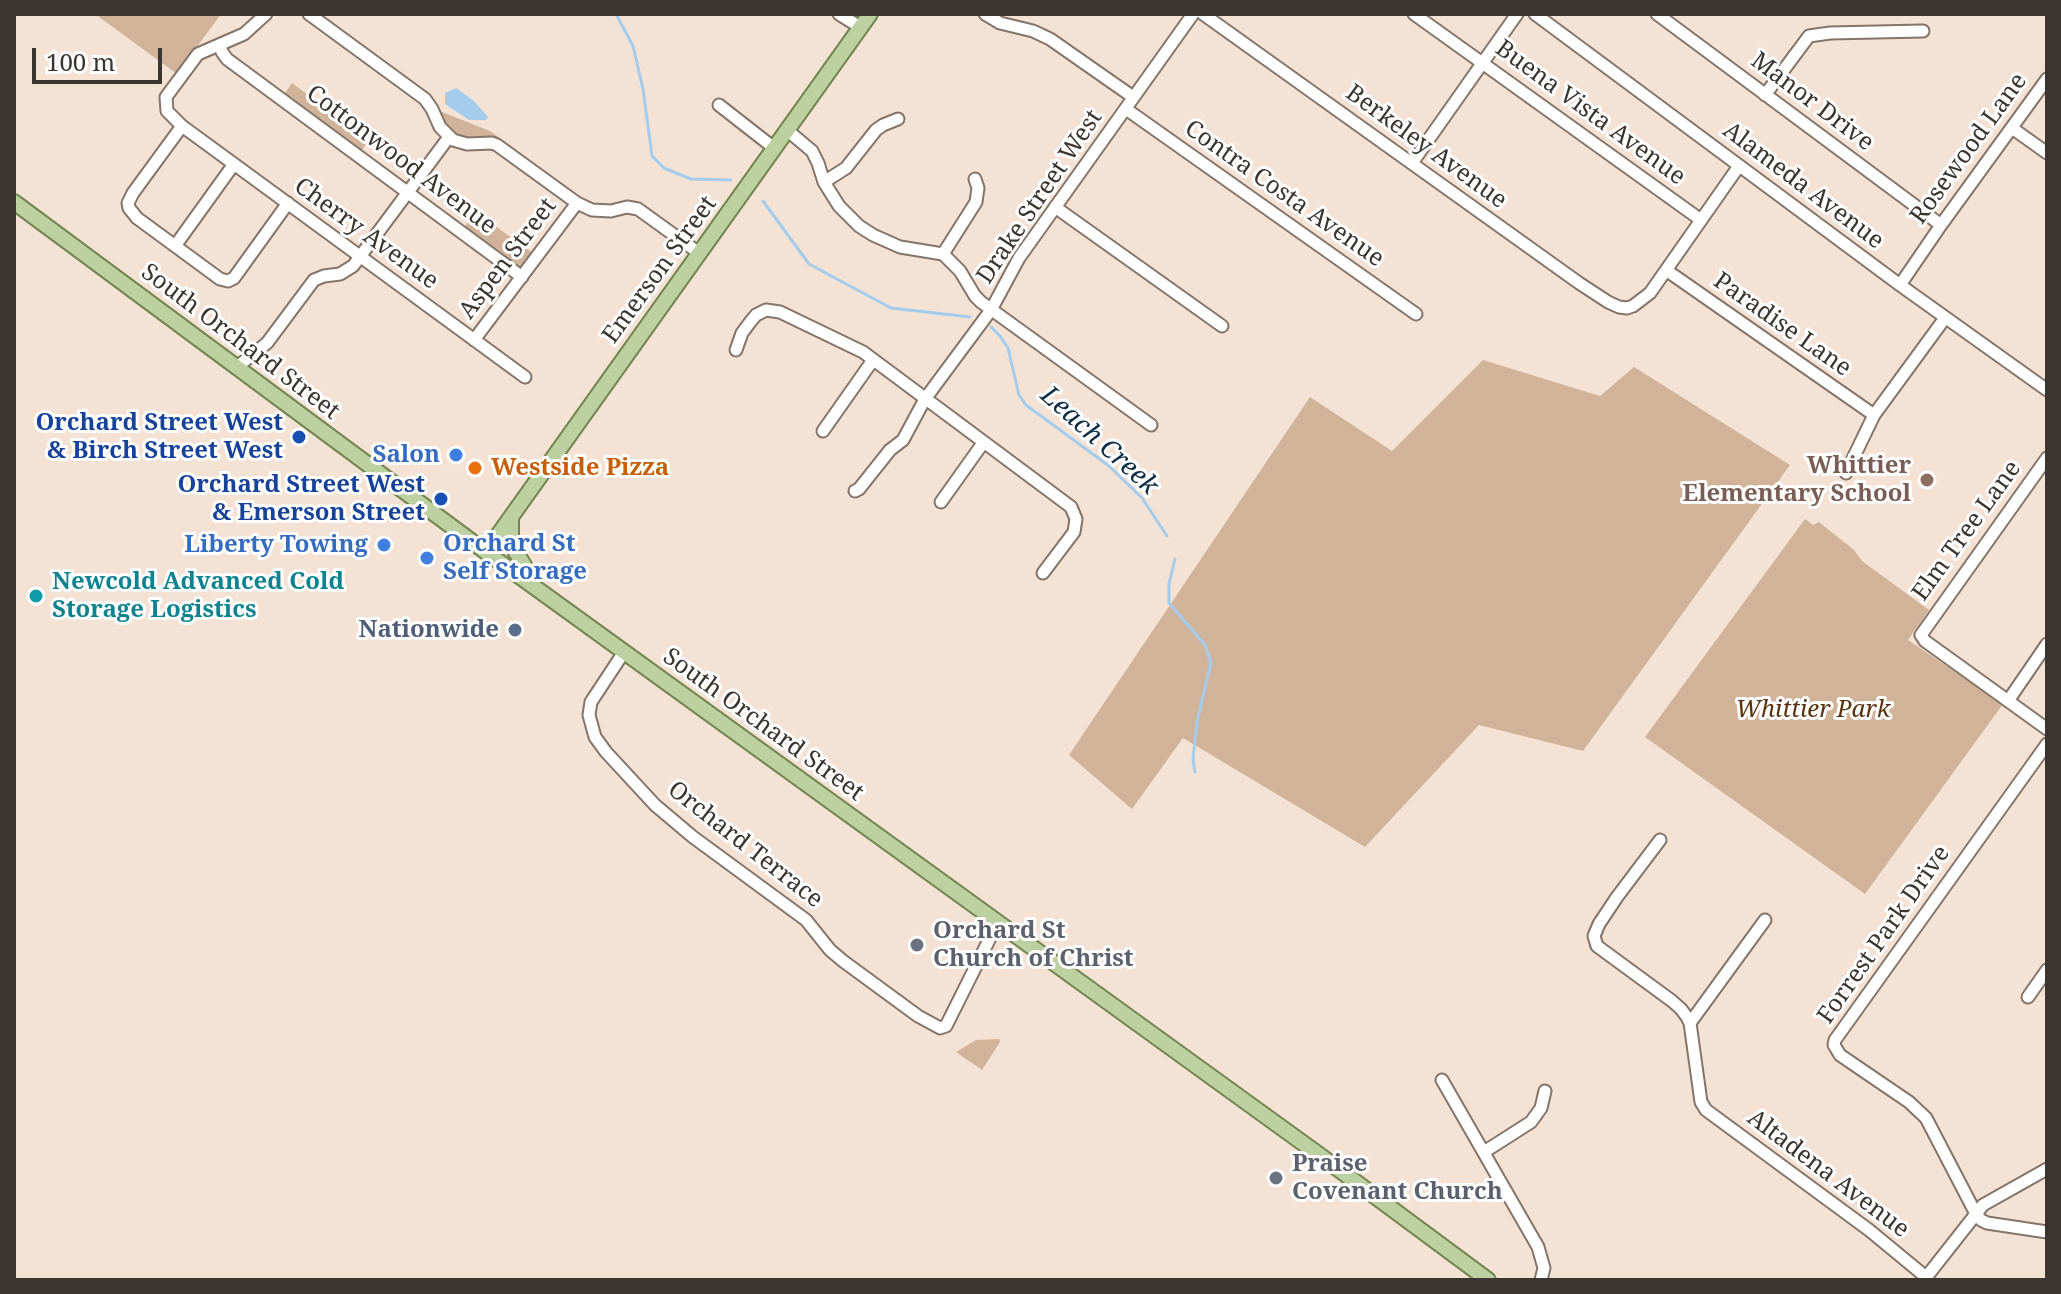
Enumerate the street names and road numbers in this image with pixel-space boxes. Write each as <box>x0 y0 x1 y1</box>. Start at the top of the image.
street label: Buena Vista Avenue <box>1489 34 1691 192</box>
street label: Manor Drive <box>1745 47 1879 157</box>
street label: Rosewood Lane <box>1905 68 2033 230</box>
street label: Cottonwood Avenue <box>301 79 501 241</box>
street label: Berkeley Avenue <box>1340 79 1512 215</box>
street label: Drake Street West <box>971 105 1109 289</box>
street label: Contra Costa Avenue <box>1179 114 1389 274</box>
street label: Alameda Avenue <box>1717 116 1889 256</box>
street label: Cherry Avenue <box>288 172 444 296</box>
street label: Emerson Street <box>597 191 723 349</box>
street label: Aspen Street <box>453 193 563 325</box>
street label: South Orchard Street <box>135 258 345 426</box>
street label: Paradise Lane <box>1708 267 1856 383</box>
street label: Elm Tree Lane <box>1907 455 2027 607</box>
street label: South Orchard Street <box>657 643 869 807</box>
street label: Orchard Terrace <box>662 776 828 914</box>
street label: Forrest Park Drive <box>1812 840 1956 1030</box>
street label: Altadena Avenue <box>1742 1104 1914 1244</box>

